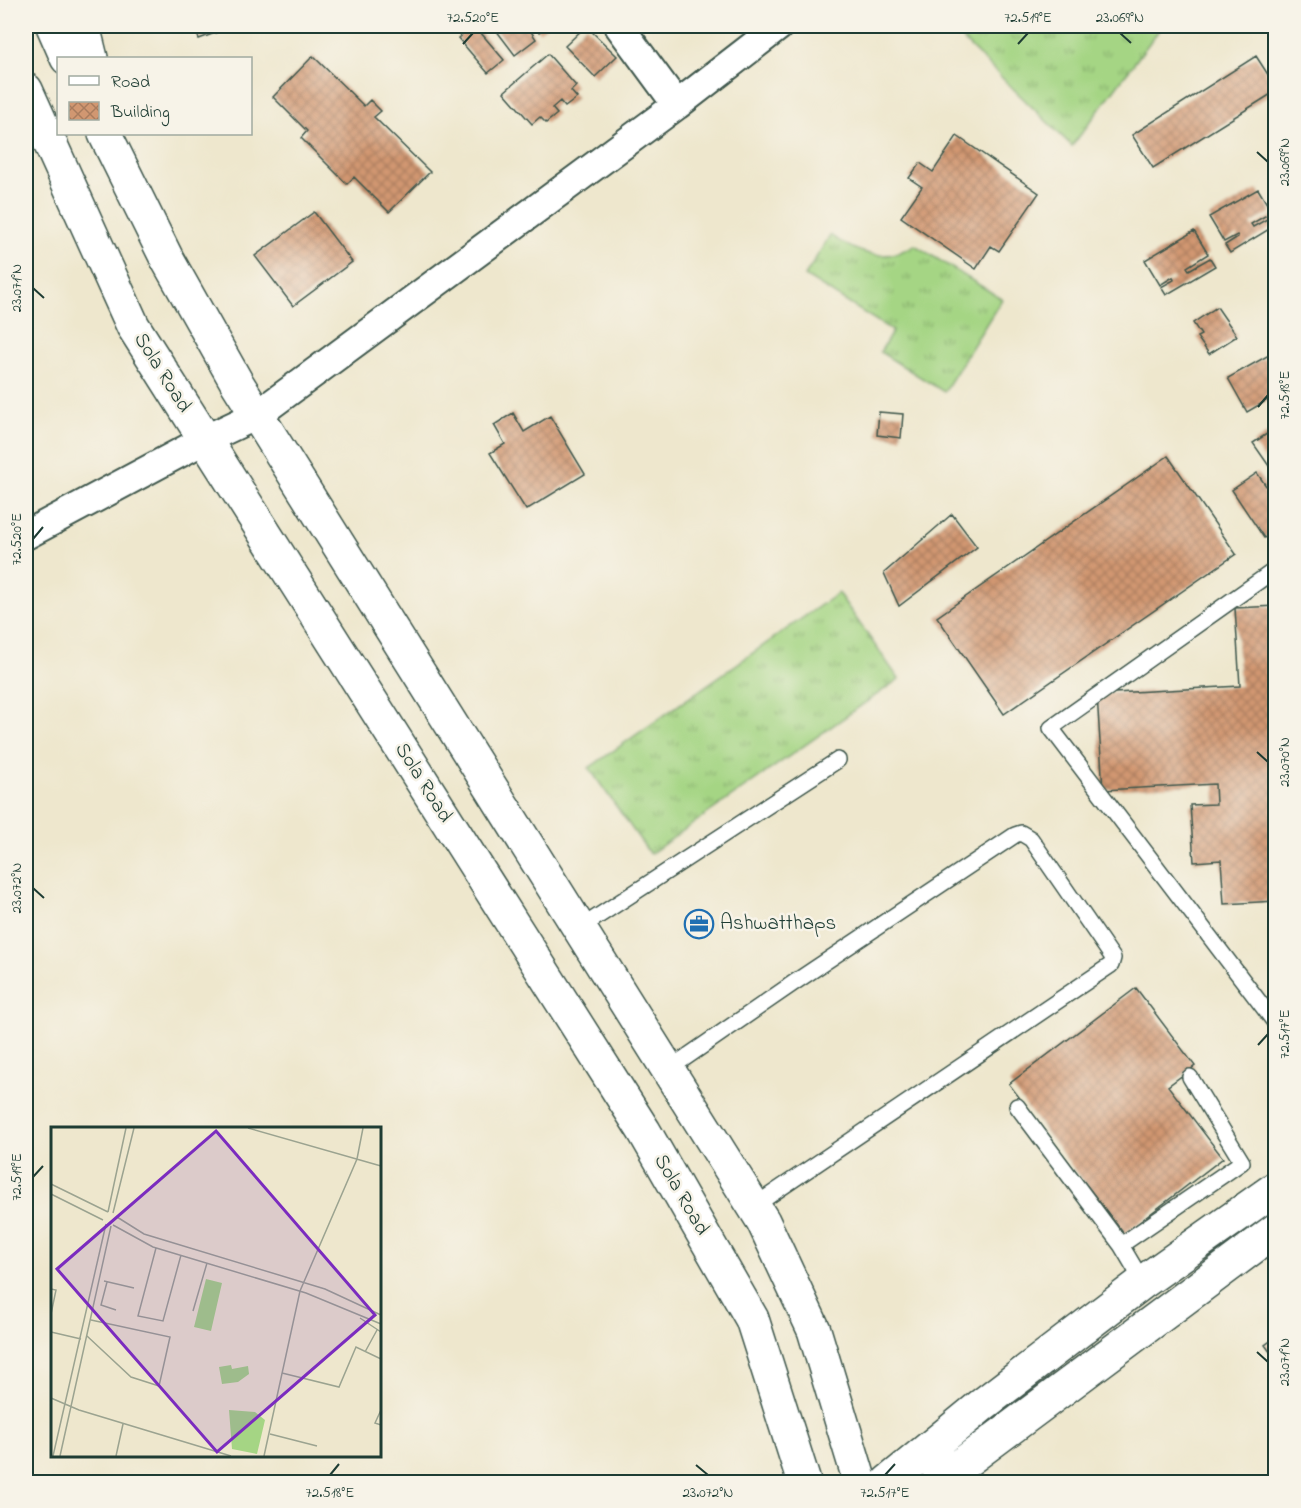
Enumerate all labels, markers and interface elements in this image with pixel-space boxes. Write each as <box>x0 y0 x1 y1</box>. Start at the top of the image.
text: 72.520°E <box>447 7 499 29</box>
text: 72.519°E <box>1004 7 1052 29</box>
text: 23.069°N <box>1096 7 1144 29</box>
legend <box>57 57 252 135</box>
text: Road <box>111 70 150 96</box>
text: Building <box>110 100 170 127</box>
text: 23.069°N <box>1274 138 1296 186</box>
text: 23.071°N <box>6 264 28 312</box>
street label: Sola Road <box>126 327 199 419</box>
text: 72.518°E <box>1274 371 1296 419</box>
text: 72.520°E <box>6 513 28 565</box>
street label: Sola Road <box>387 737 460 829</box>
text: 23.070°N <box>1274 737 1296 787</box>
text: 23.072°N <box>6 863 28 913</box>
office icon: Ashwatthaps <box>683 908 715 940</box>
place label: Ashwatthaps <box>720 909 836 939</box>
text: 72.517°E <box>1274 1009 1296 1059</box>
inset map <box>51 1127 381 1457</box>
street label: Sola Road <box>646 1149 716 1241</box>
text: 72.519°E <box>6 1153 28 1201</box>
text: 23.071°N <box>1274 1338 1296 1386</box>
text: 72.518°E <box>306 1482 354 1504</box>
text: 23.072°N <box>683 1482 733 1504</box>
text: 72.517°E <box>860 1482 910 1504</box>

